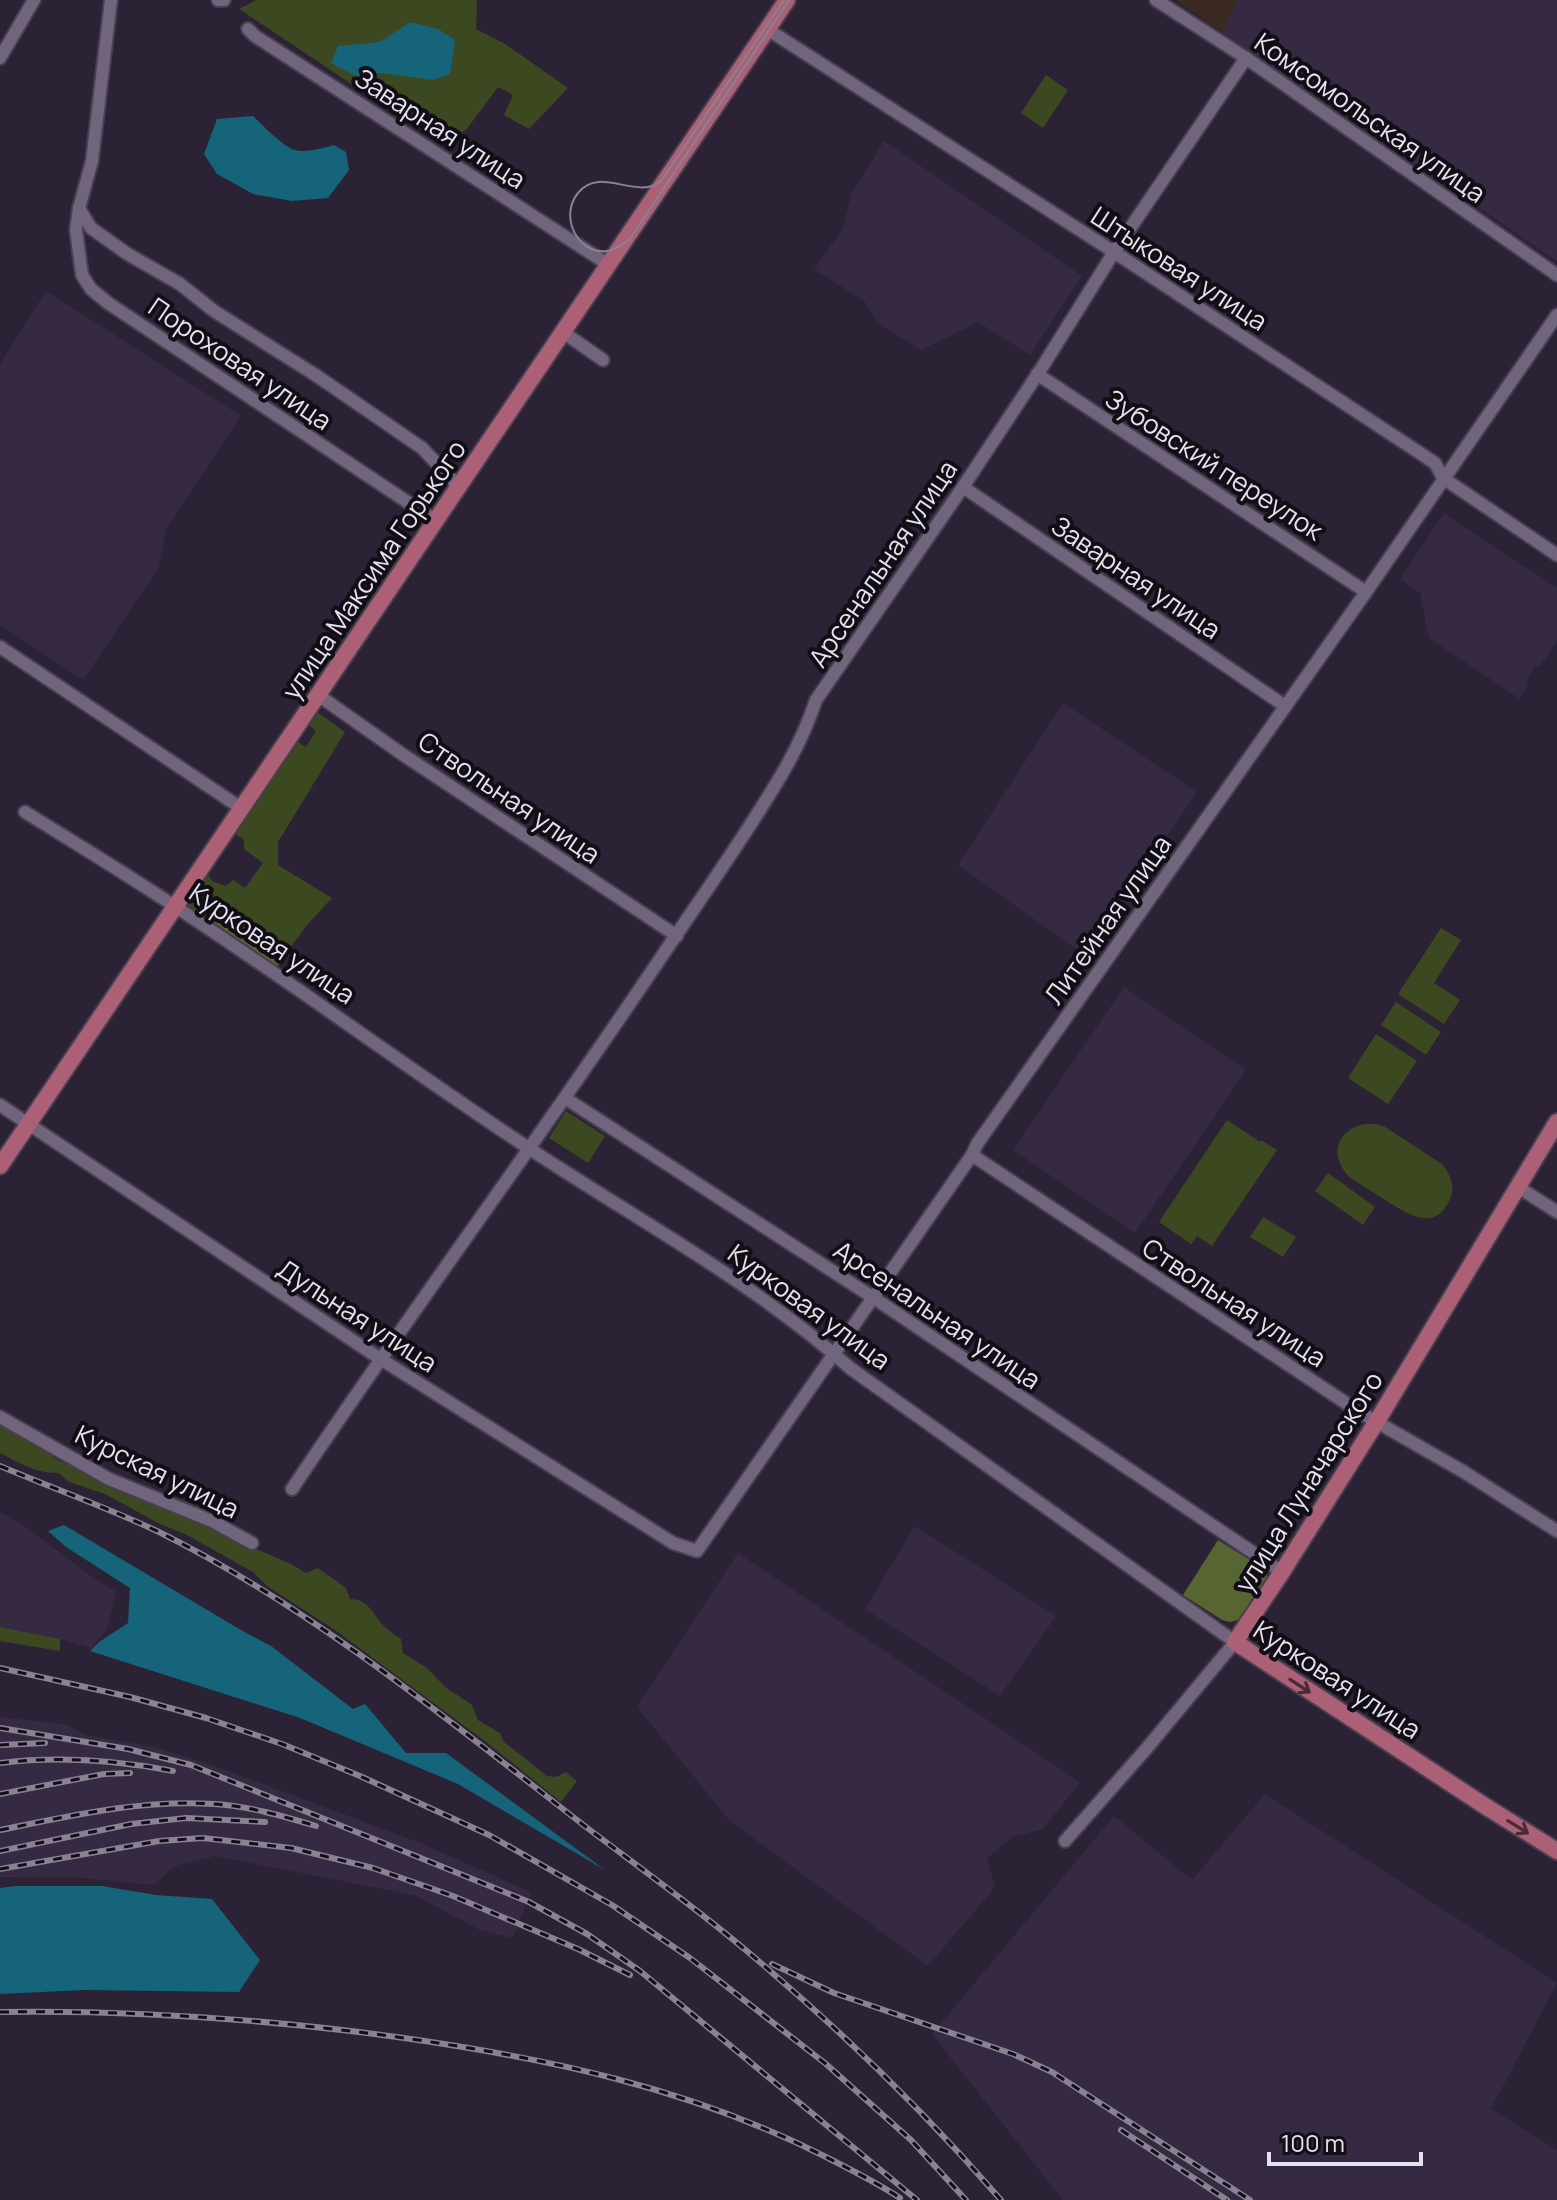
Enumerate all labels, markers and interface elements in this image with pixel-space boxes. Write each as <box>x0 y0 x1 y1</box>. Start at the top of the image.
street label: Комсомольская улица <box>1248 24 1493 211</box>
street label: Заварная улица <box>348 60 533 197</box>
street label: Штыковая улица <box>1084 198 1275 339</box>
street label: Пороховая улица <box>142 288 339 438</box>
street label: Зубовский переулок <box>1099 380 1331 549</box>
street label: улица Максима Горького <box>273 433 474 706</box>
street label: Арсенальная улица <box>799 453 965 674</box>
street label: Заварная улица <box>1045 507 1228 647</box>
street label: Ствольная улица <box>411 723 608 871</box>
street label: Литейная улица <box>1035 828 1179 1011</box>
street label: Курковая улица <box>183 874 363 1012</box>
street label: Ствольная улица <box>1136 1229 1333 1375</box>
street label: Арсенальная улица <box>827 1231 1048 1397</box>
street label: Курковая улица <box>721 1235 898 1377</box>
street label: Дульная улица <box>271 1250 444 1380</box>
street label: улица Луначарского <box>1226 1364 1391 1599</box>
street label: Курская улица <box>69 1416 245 1526</box>
street label: Курковая улица <box>1247 1612 1428 1747</box>
one-way arrow <box>1288 1677 1310 1694</box>
one-way arrow <box>1506 1819 1529 1835</box>
scale bar <box>1269 2116 1421 2166</box>
text: 100 m <box>1281 2126 1345 2159</box>

